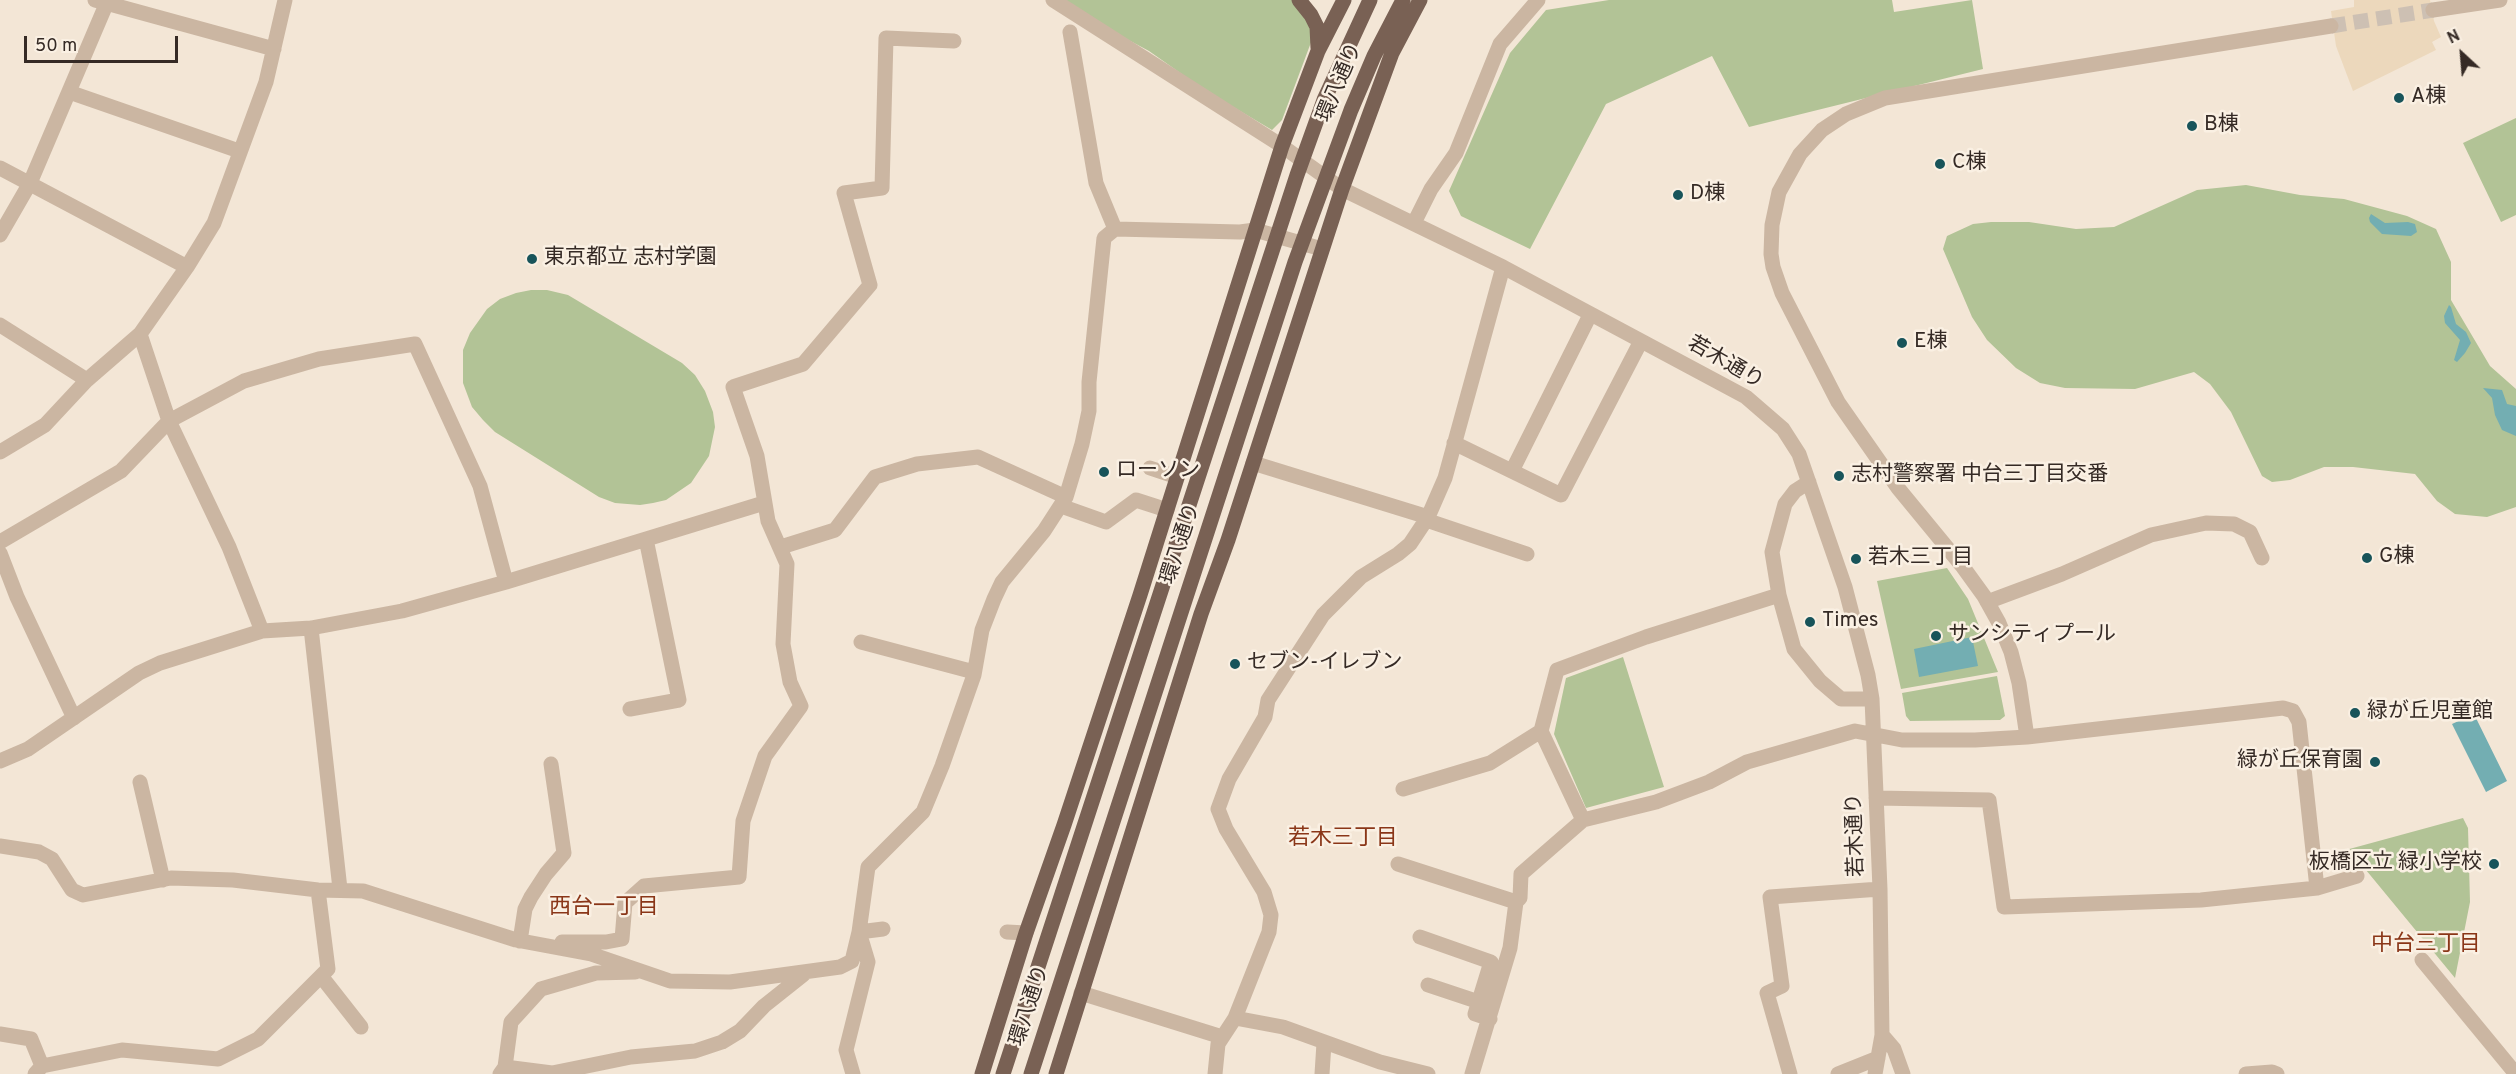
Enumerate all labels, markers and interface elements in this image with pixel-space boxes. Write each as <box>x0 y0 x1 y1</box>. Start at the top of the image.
scale bar <box>27 24 182 62</box>
north arrow <box>2432 24 2492 84</box>
text: N <box>2445 26 2464 49</box>
text: 50 m <box>35 35 77 58</box>
street label: 環八通り <box>1313 39 1369 127</box>
place label: A棟 <box>2411 85 2446 111</box>
marker: A棟 <box>2392 91 2406 105</box>
place label: B棟 <box>2204 113 2239 139</box>
marker: B棟 <box>2185 119 2199 133</box>
place label: C棟 <box>1952 151 1987 177</box>
marker: C棟 <box>1933 157 1947 171</box>
place label: D棟 <box>1690 182 1725 208</box>
marker: D棟 <box>1671 188 1685 202</box>
place label: 東京都立 志村学園 <box>544 246 717 272</box>
marker: 東京都立 志村学園 <box>525 252 539 266</box>
place label: E棟 <box>1914 330 1948 356</box>
street label: 若木通り <box>1682 332 1768 396</box>
marker: E棟 <box>1895 336 1909 350</box>
place label: ローソン <box>1116 459 1200 485</box>
place label: 志村警察署 中台三丁目交番 <box>1851 463 2108 489</box>
marker: ローソン <box>1097 465 1111 479</box>
marker: 志村警察署 中台三丁目交番 <box>1832 469 1846 483</box>
street label: 環八通り <box>1157 500 1207 588</box>
place label: G棟 <box>2379 545 2414 571</box>
place label: 若木三丁目 <box>1868 546 1973 572</box>
marker: G棟 <box>2360 551 2374 565</box>
marker: 若木三丁目 <box>1849 552 1863 566</box>
place label: Times <box>1822 609 1879 635</box>
marker: Times <box>1803 615 1817 629</box>
place label: サンシティプール <box>1948 623 2116 649</box>
marker: サンシティプール <box>1929 629 1943 643</box>
place label: セブン-イレブン <box>1247 651 1402 677</box>
marker: セブン-イレブン <box>1228 657 1242 671</box>
place label: 緑が丘児童館 <box>2367 700 2493 726</box>
marker: 緑が丘児童館 <box>2348 706 2362 720</box>
place label: 緑が丘保育園 <box>2237 749 2363 775</box>
marker: 緑が丘保育園 <box>2368 755 2382 769</box>
street label: 若木通り <box>1843 793 1871 877</box>
district label: 若木三丁目 <box>1288 827 1398 853</box>
place label: 板橋区立 緑小学校 <box>2309 851 2482 877</box>
marker: 板橋区立 緑小学校 <box>2487 857 2501 871</box>
district label: 西台一丁目 <box>549 896 659 922</box>
district label: 中台三丁目 <box>2371 933 2481 959</box>
street label: 環八通り <box>1006 962 1056 1050</box>

